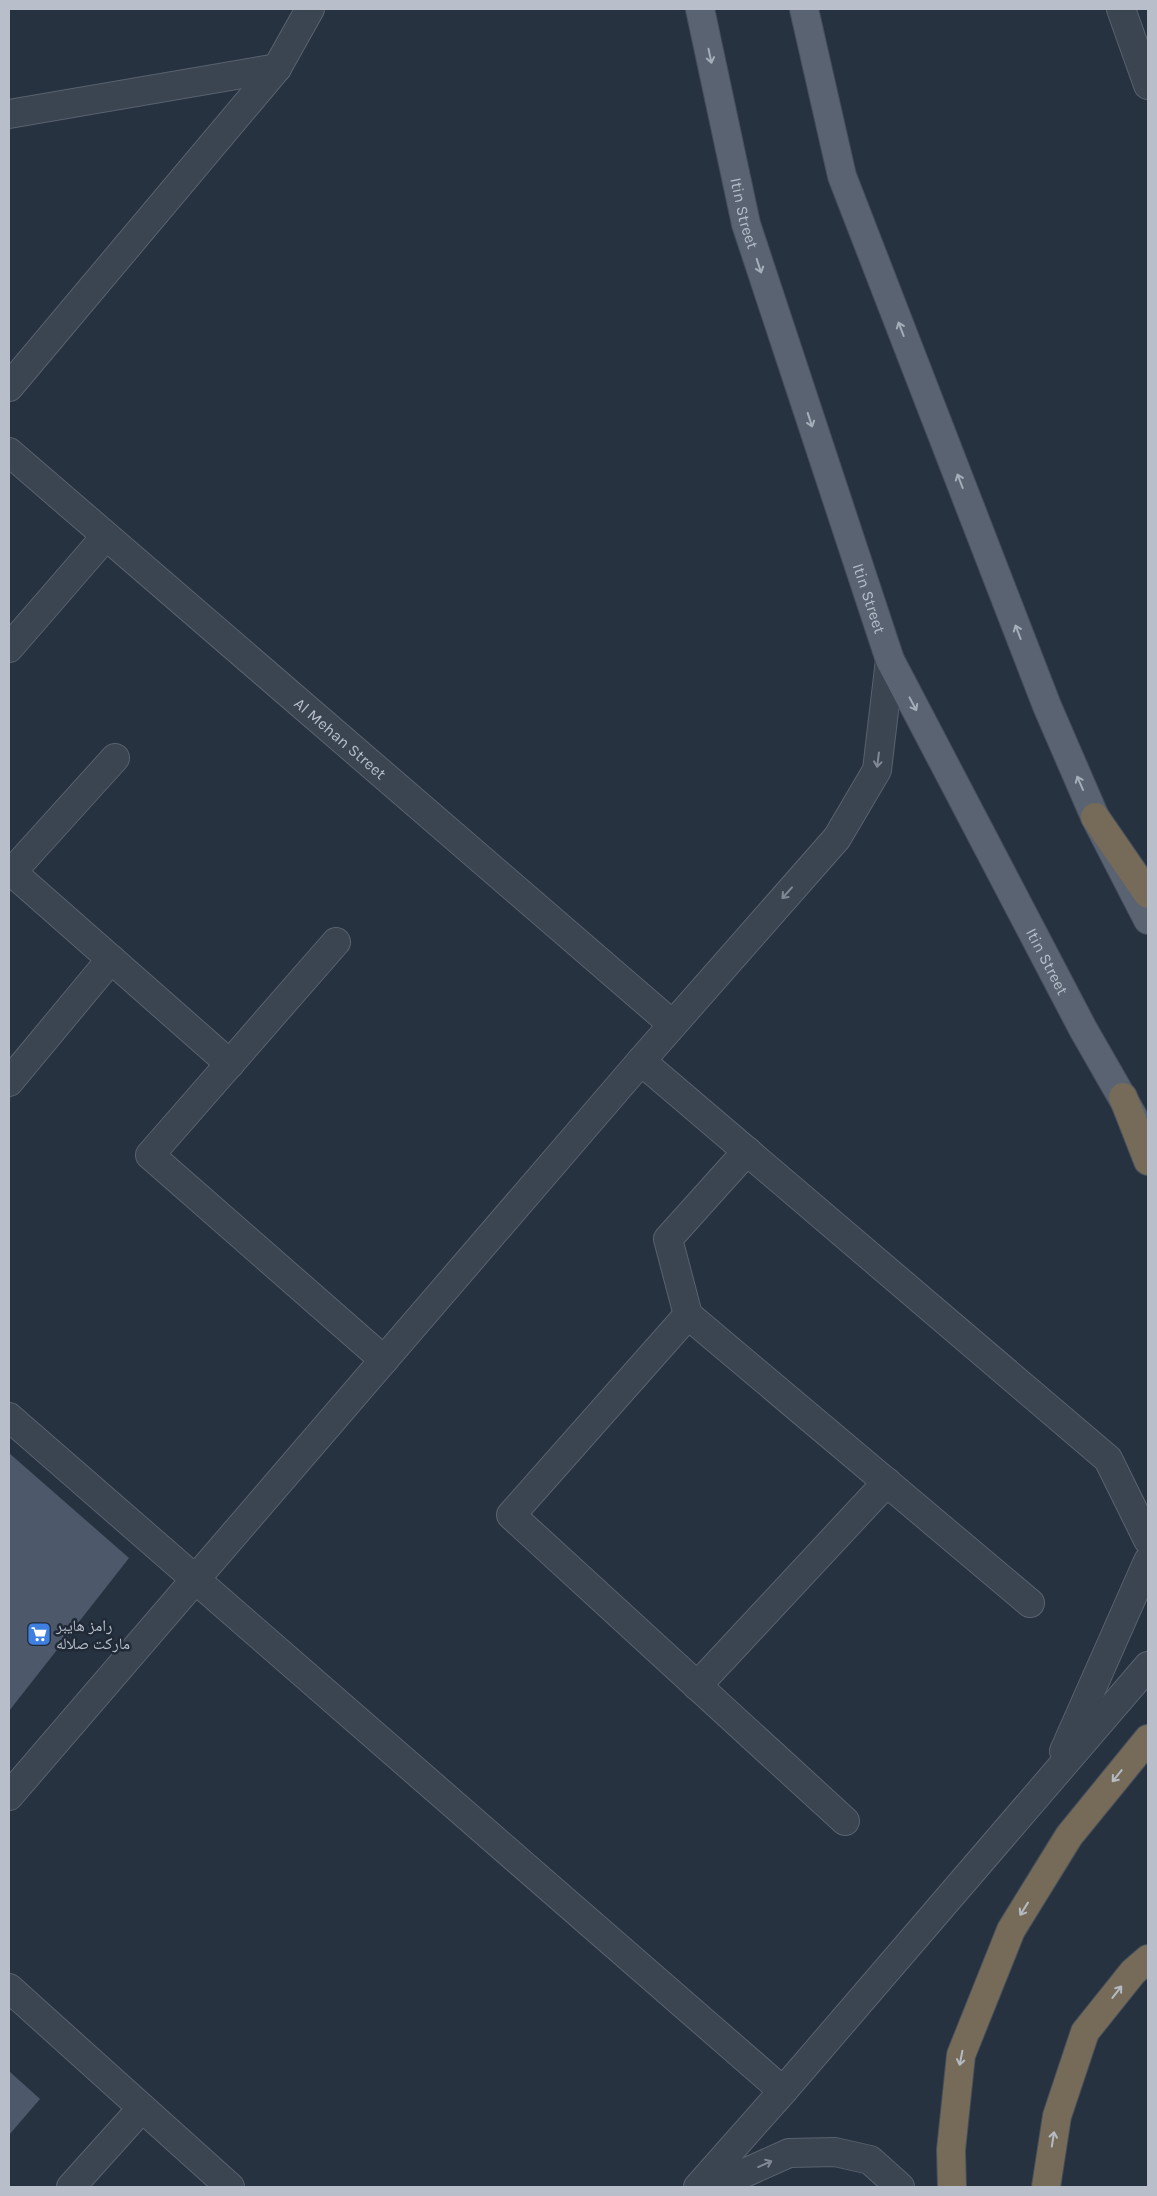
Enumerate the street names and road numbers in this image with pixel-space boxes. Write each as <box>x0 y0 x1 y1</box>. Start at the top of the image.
street label: Itin Street <box>726 176 763 251</box>
street label: Itin Street <box>849 561 890 636</box>
street label: Al Mehan Street <box>290 694 390 783</box>
street label: Itin Street <box>1022 925 1072 998</box>

